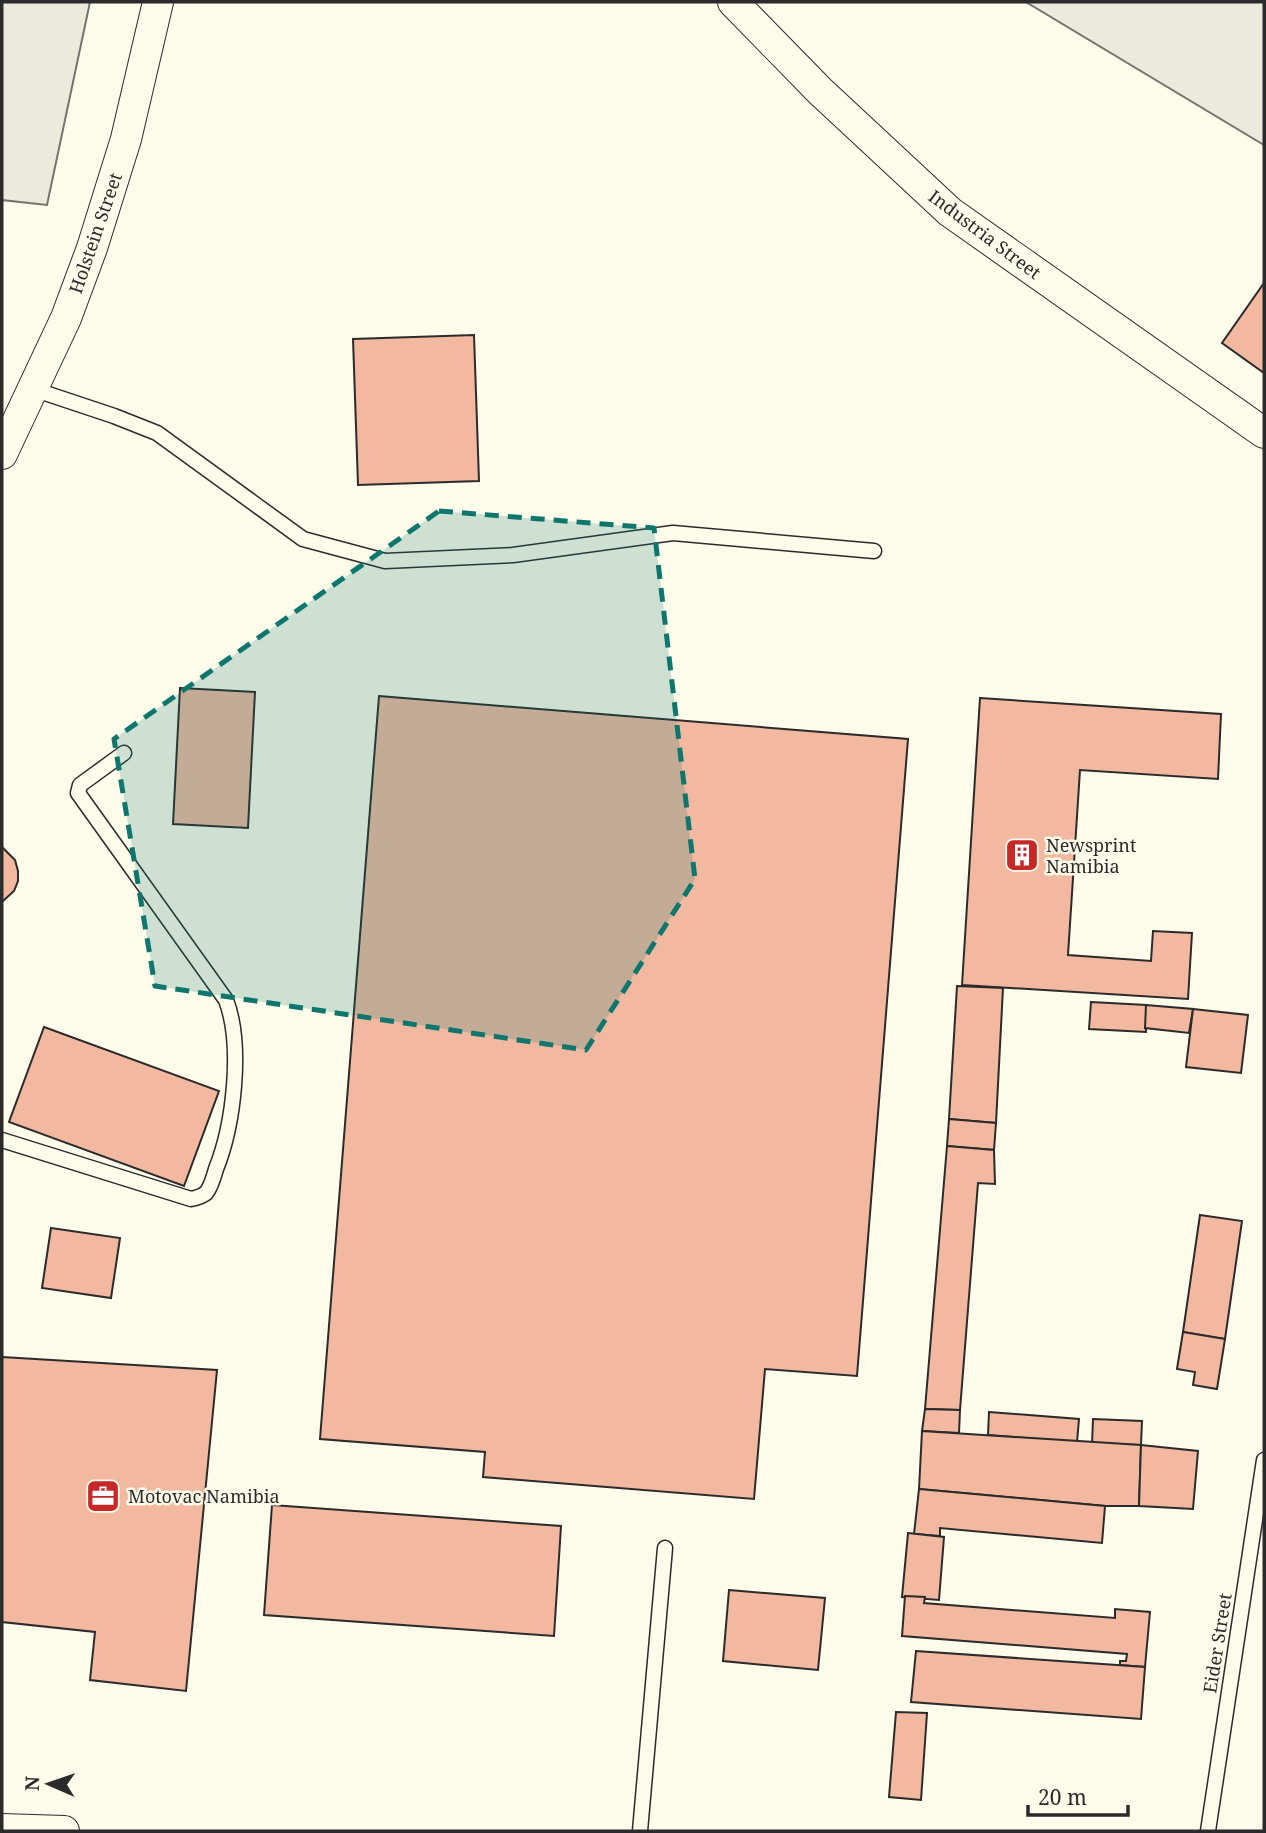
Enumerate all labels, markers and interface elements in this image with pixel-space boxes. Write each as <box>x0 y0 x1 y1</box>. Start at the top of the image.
street label: Holstein Street <box>63 169 127 297</box>
street label: Industria Street <box>924 184 1046 284</box>
place label: Newsprint Namibia <box>1046 833 1136 878</box>
building icon: Newsprint Namibia <box>1003 836 1041 874</box>
office icon: Motovac Namibia <box>84 1477 122 1515</box>
place label: Motovac Namibia <box>128 1484 280 1508</box>
street label: Eider Street <box>1197 1591 1237 1695</box>
north arrow <box>14 1749 84 1819</box>
scale bar <box>1028 1773 1128 1817</box>
text: N <box>19 1775 45 1791</box>
text: 20 m <box>1038 1783 1087 1811</box>

